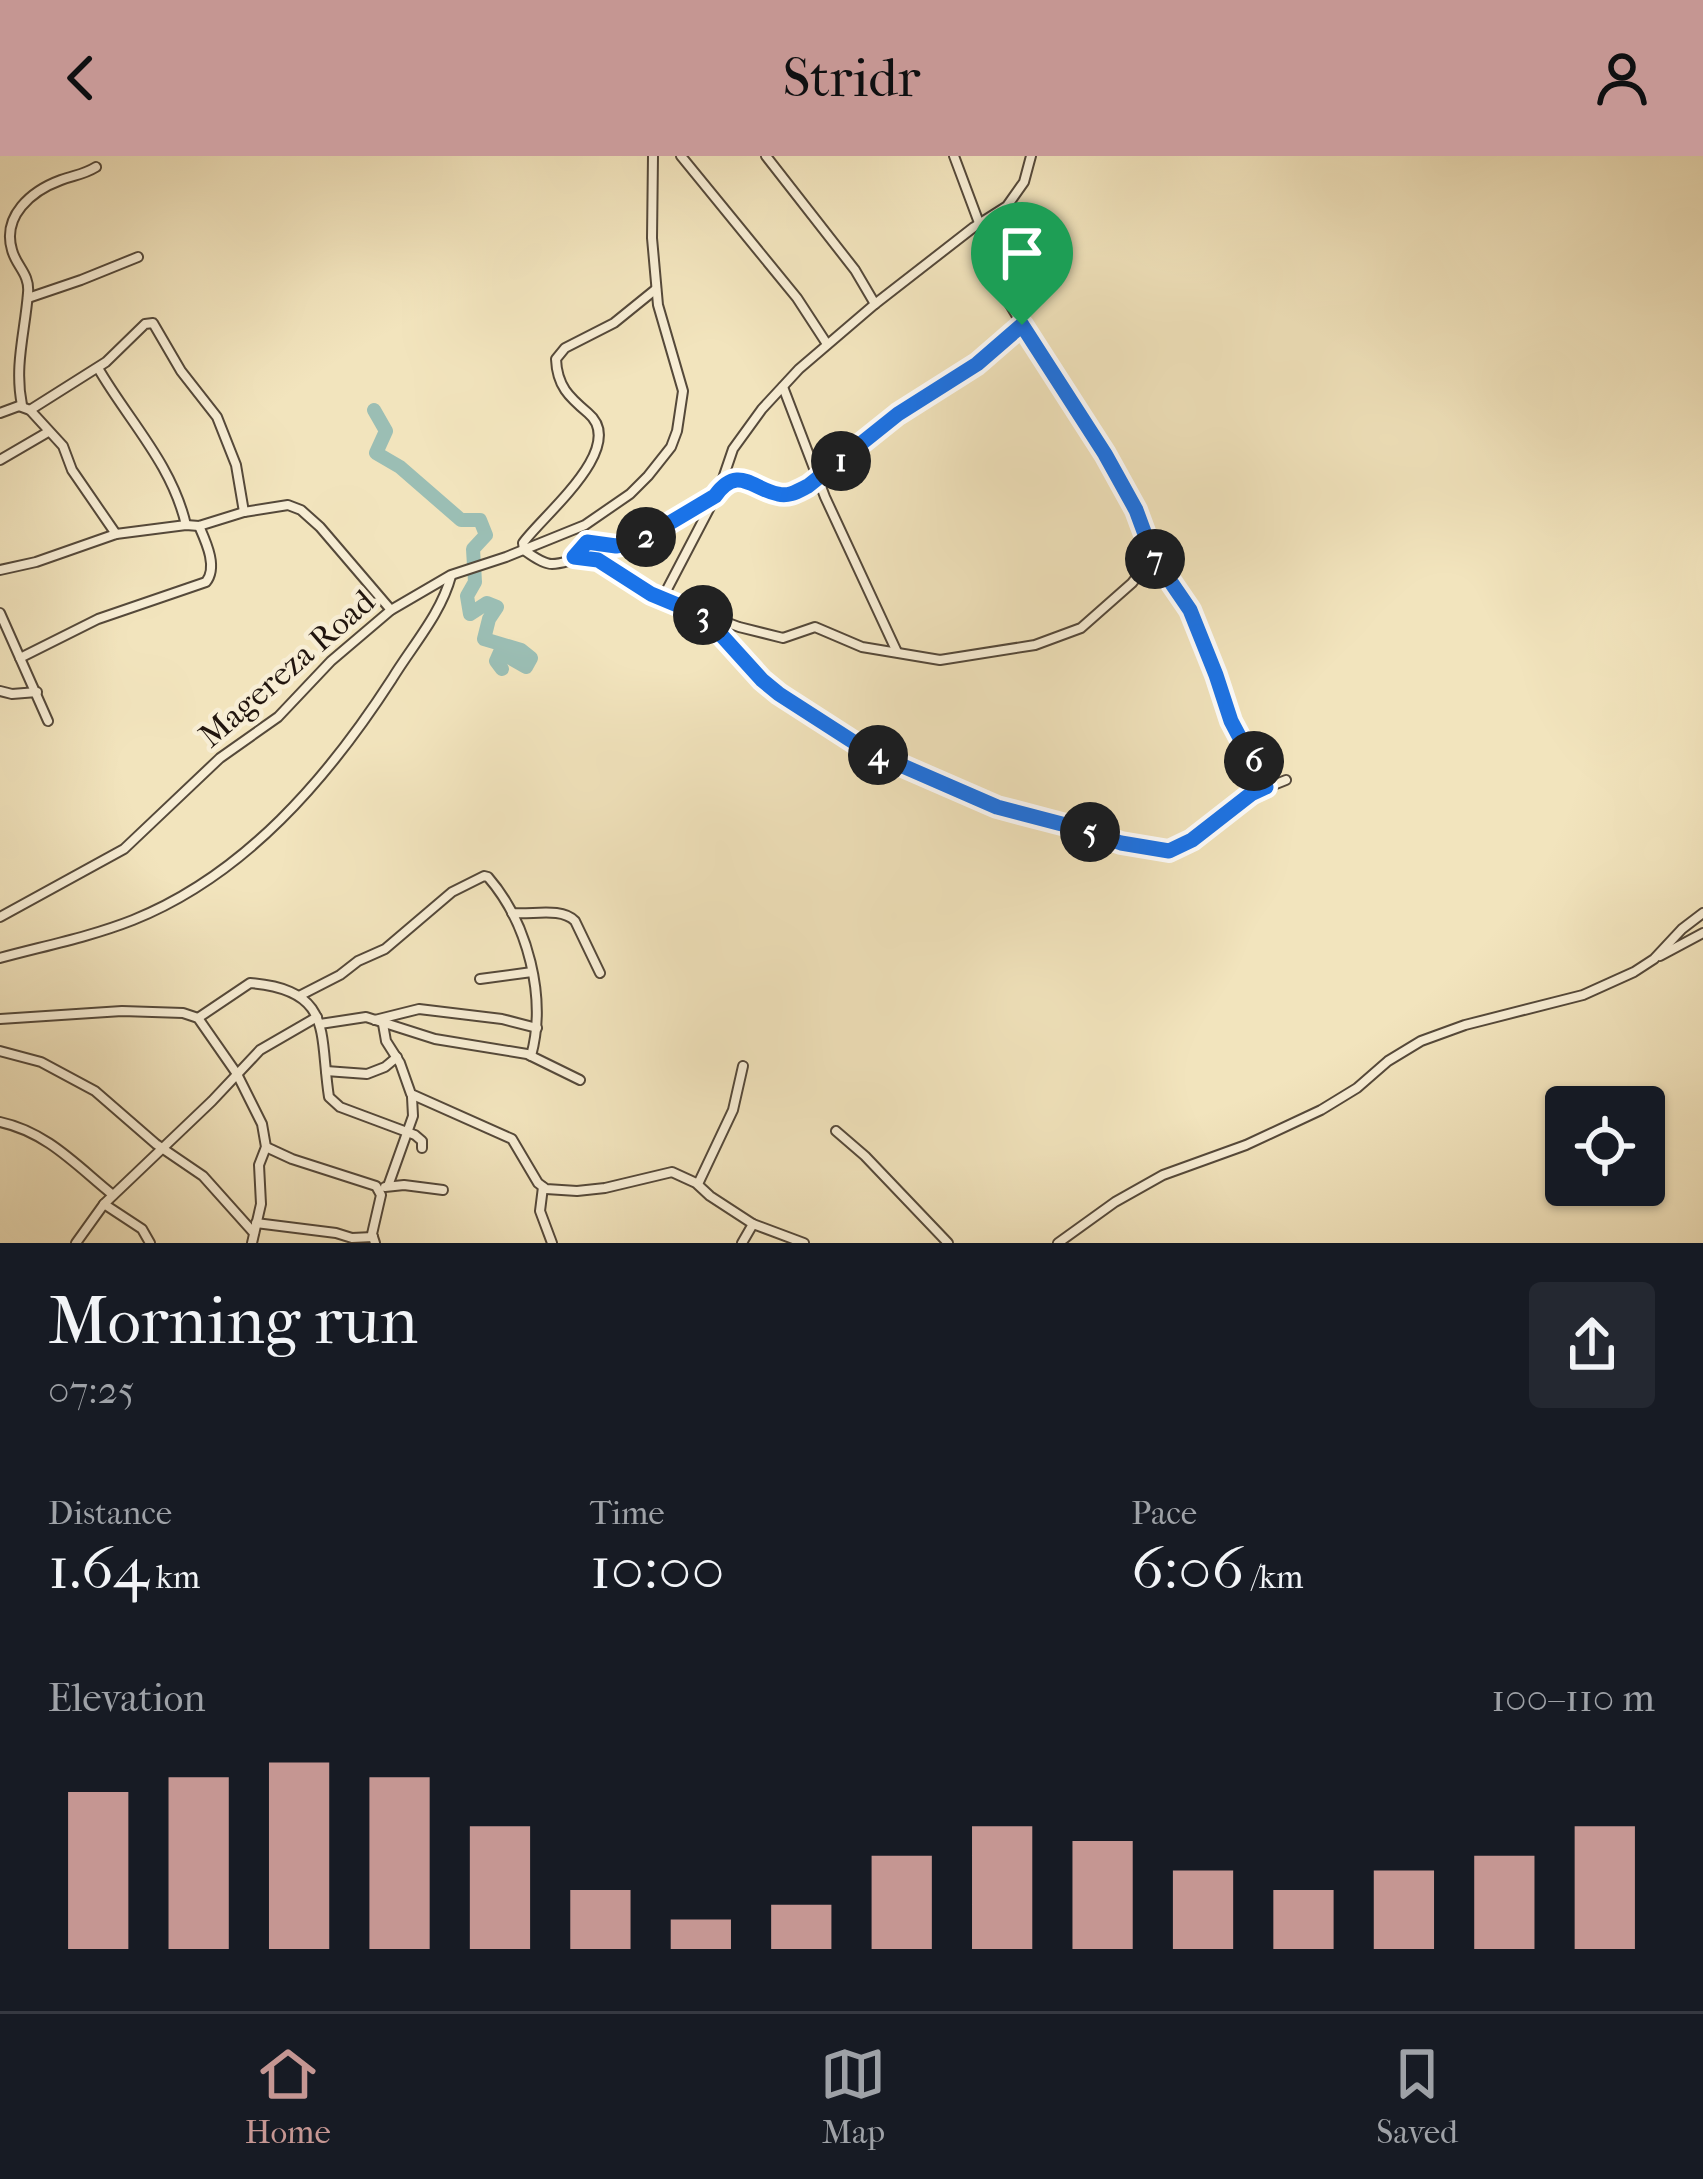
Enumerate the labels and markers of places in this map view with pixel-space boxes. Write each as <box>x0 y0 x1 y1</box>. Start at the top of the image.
pin <box>971 202 1073 325</box>
pin: 1 <box>811 431 871 491</box>
pin: 2 <box>616 507 676 567</box>
pin: 7 <box>1125 529 1185 589</box>
pin: 3 <box>673 585 733 645</box>
pin: 4 <box>848 725 908 785</box>
pin: 6 <box>1224 731 1284 791</box>
pin: 5 <box>1060 802 1120 862</box>

